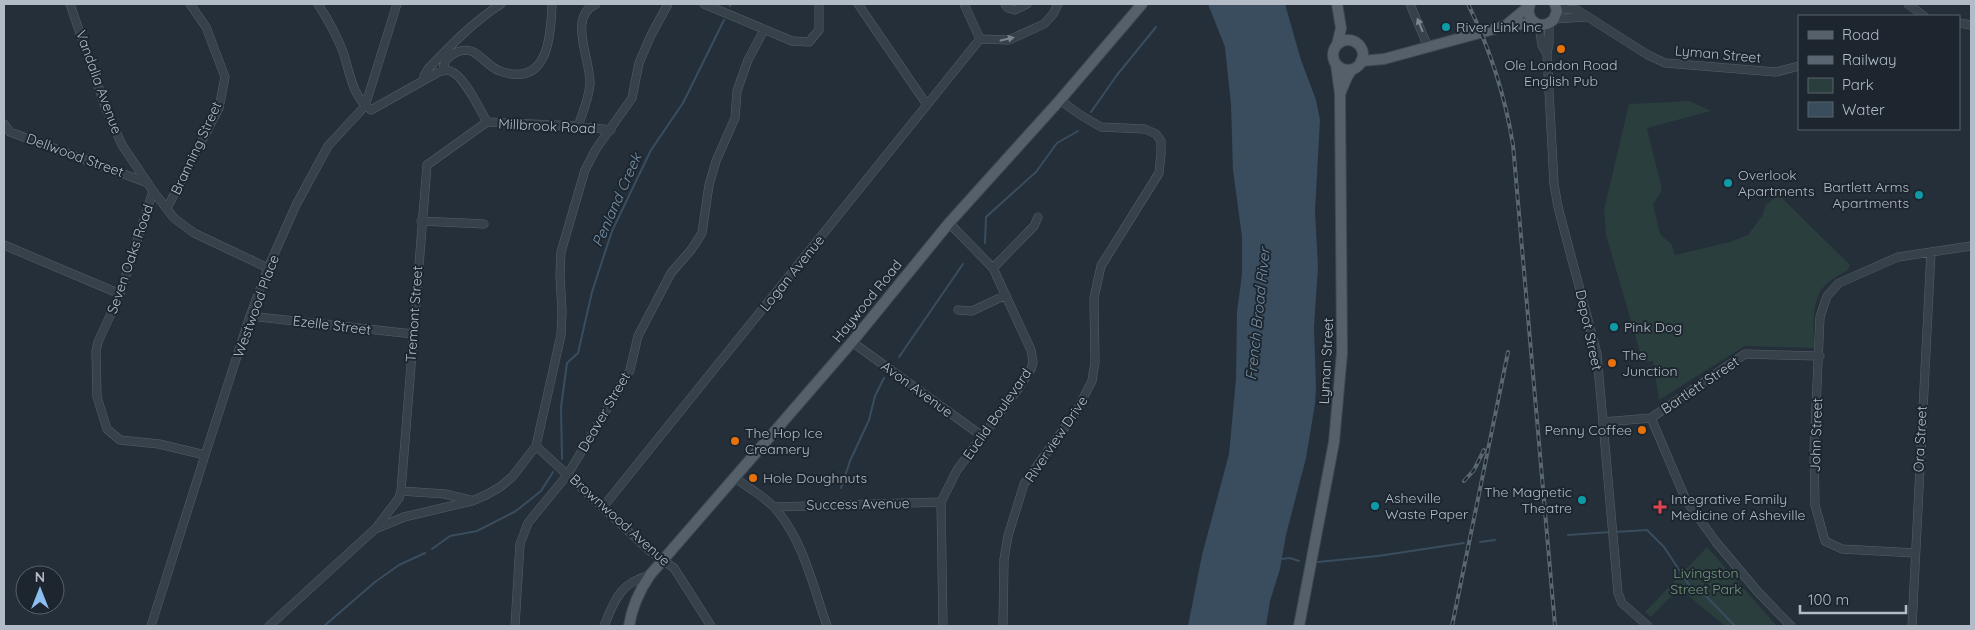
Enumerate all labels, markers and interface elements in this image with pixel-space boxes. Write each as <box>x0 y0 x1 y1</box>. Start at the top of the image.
legend <box>1798 15 1960 130</box>
one-way arrow <box>1416 17 1424 32</box>
place label: River Link Inc <box>1456 18 1542 36</box>
marker: River Link Inc <box>1440 21 1452 33</box>
text: Road <box>1842 25 1879 44</box>
street label: Vandalia Avenue <box>72 28 126 136</box>
one-way arrow <box>999 34 1015 42</box>
street label: Lyman Street <box>1674 41 1762 67</box>
marker: Ole London Road English Pub <box>1555 43 1567 55</box>
text: Railway <box>1842 50 1897 69</box>
place label: Ole London Road English Pub <box>1504 56 1618 90</box>
text: Park <box>1842 75 1874 94</box>
street label: Branning Street <box>167 98 226 198</box>
text: Water <box>1842 100 1885 119</box>
street label: Millbrook Road <box>498 114 596 138</box>
street label: Dellwood Street <box>24 129 126 181</box>
water label: Penland Creek <box>587 148 646 250</box>
place label: Overlook Apartments <box>1738 166 1815 200</box>
marker: Overlook Apartments <box>1722 177 1734 189</box>
place label: Bartlett Arms Apartments <box>1823 178 1909 212</box>
marker: Bartlett Arms Apartments <box>1913 189 1925 201</box>
street label: Seven Oaks Road <box>103 202 157 316</box>
street label: Logan Avenue <box>756 231 828 315</box>
water label: French Broad River <box>1241 244 1274 381</box>
street label: Westwood Place <box>229 252 283 360</box>
street label: Haywood Road <box>828 256 906 346</box>
street label: Tremont Street <box>402 265 426 363</box>
street label: Depot Street <box>1572 288 1606 372</box>
street label: Ezelle Street <box>292 311 372 339</box>
street label: Lyman Street <box>1315 317 1337 405</box>
place label: Pink Dog <box>1624 318 1682 336</box>
marker: Pink Dog <box>1608 321 1620 333</box>
place label: The Junction <box>1622 346 1678 380</box>
street label: Bartlett Street <box>1658 352 1743 418</box>
street label: Avon Avenue <box>878 357 956 421</box>
marker: The Junction <box>1606 357 1618 369</box>
street label: Euclid Boulevard <box>959 365 1035 463</box>
street label: Deaver Street <box>574 369 634 455</box>
street label: Riverview Drive <box>1021 392 1091 486</box>
street label: John Street <box>1806 397 1826 473</box>
street label: Ora Street <box>1909 405 1931 473</box>
place label: Penny Coffee <box>1545 421 1632 439</box>
place label: The Hop Ice Creamery <box>745 424 823 458</box>
marker: Penny Coffee <box>1636 424 1648 436</box>
marker: The Hop Ice Creamery <box>729 435 741 447</box>
place label: Hole Doughnuts <box>763 469 867 487</box>
street label: Brownwood Avenue <box>566 470 674 570</box>
marker: Hole Doughnuts <box>747 472 759 484</box>
place label: The Magnetic Theatre <box>1484 483 1572 517</box>
place label: Asheville Waste Paper <box>1385 489 1469 523</box>
place label: Integrative Family Medicine of Asheville <box>1671 490 1805 524</box>
street label: Success Avenue <box>806 494 910 514</box>
marker: The Magnetic Theatre <box>1576 494 1588 506</box>
marker: Asheville Waste Paper <box>1369 500 1381 512</box>
marker: Integrative Family Medicine of Asheville <box>1653 500 1667 514</box>
park label: Livingston Street Park <box>1670 564 1742 598</box>
north arrow <box>15 565 65 615</box>
text: N <box>35 568 45 586</box>
scale bar <box>1800 582 1906 614</box>
text: 100 m <box>1808 590 1849 609</box>

